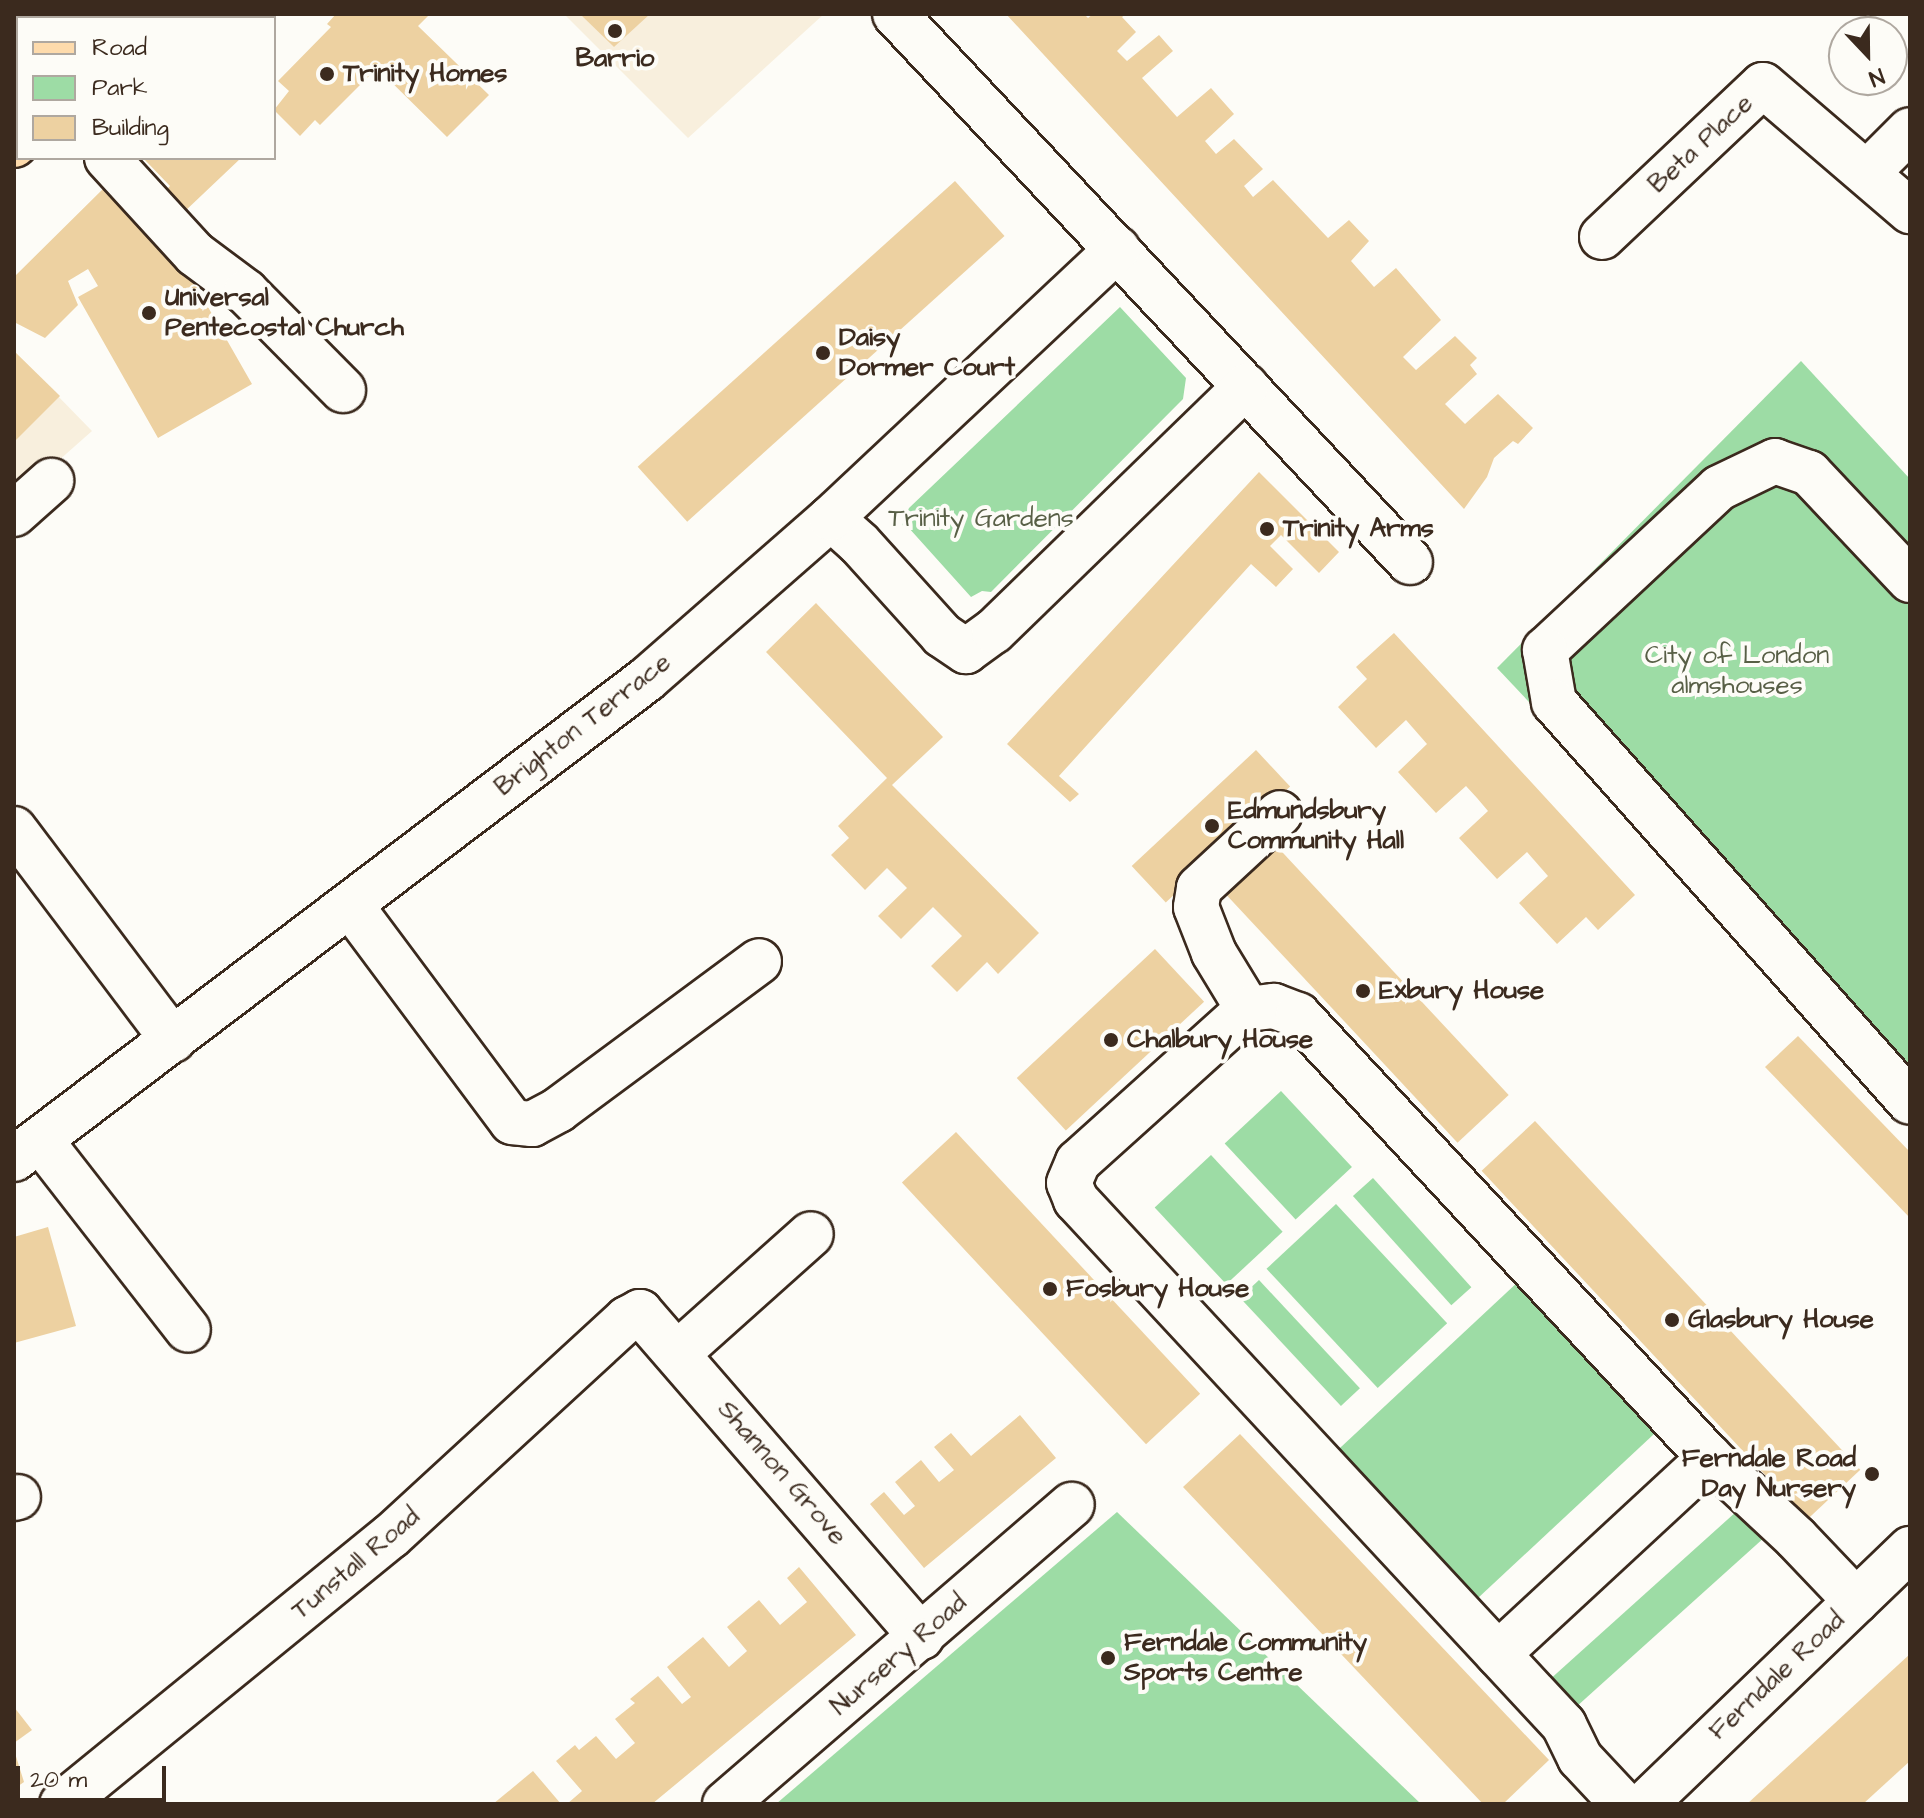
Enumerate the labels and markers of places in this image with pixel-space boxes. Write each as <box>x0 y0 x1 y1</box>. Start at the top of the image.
marker: Barrio <box>606 22 624 40</box>
place label: Barrio <box>576 43 654 75</box>
place label: Trinity Homes <box>343 58 507 90</box>
marker: Trinity Homes <box>318 65 336 83</box>
place label: Universal Pentecostal Church <box>165 282 404 344</box>
marker: Universal Pentecostal Church <box>140 304 158 322</box>
place label: Daisy Dormer Court <box>839 322 1015 384</box>
marker: Daisy Dormer Court <box>814 344 832 362</box>
place label: Trinity Arms <box>1283 513 1434 545</box>
marker: Trinity Arms <box>1258 520 1276 538</box>
place label: Edmundsbury Community Hall <box>1228 795 1404 856</box>
marker: Edmundsbury Community Hall <box>1203 817 1221 835</box>
place label: Exbury House <box>1379 975 1544 1007</box>
marker: Exbury House <box>1354 982 1372 1000</box>
place label: Chalbury House <box>1127 1024 1313 1056</box>
marker: Chalbury House <box>1102 1031 1120 1049</box>
place label: Fosbury House <box>1066 1273 1249 1305</box>
marker: Fosbury House <box>1041 1280 1059 1298</box>
place label: Glasbury House <box>1688 1304 1874 1336</box>
marker: Glasbury House <box>1663 1311 1681 1329</box>
place label: Ferndale Road Day Nursery <box>1682 1443 1856 1504</box>
marker: Ferndale Road Day Nursery <box>1863 1465 1881 1483</box>
place label: Ferndale Community Sports Centre <box>1124 1627 1367 1688</box>
marker: Ferndale Community Sports Centre <box>1099 1649 1117 1667</box>

